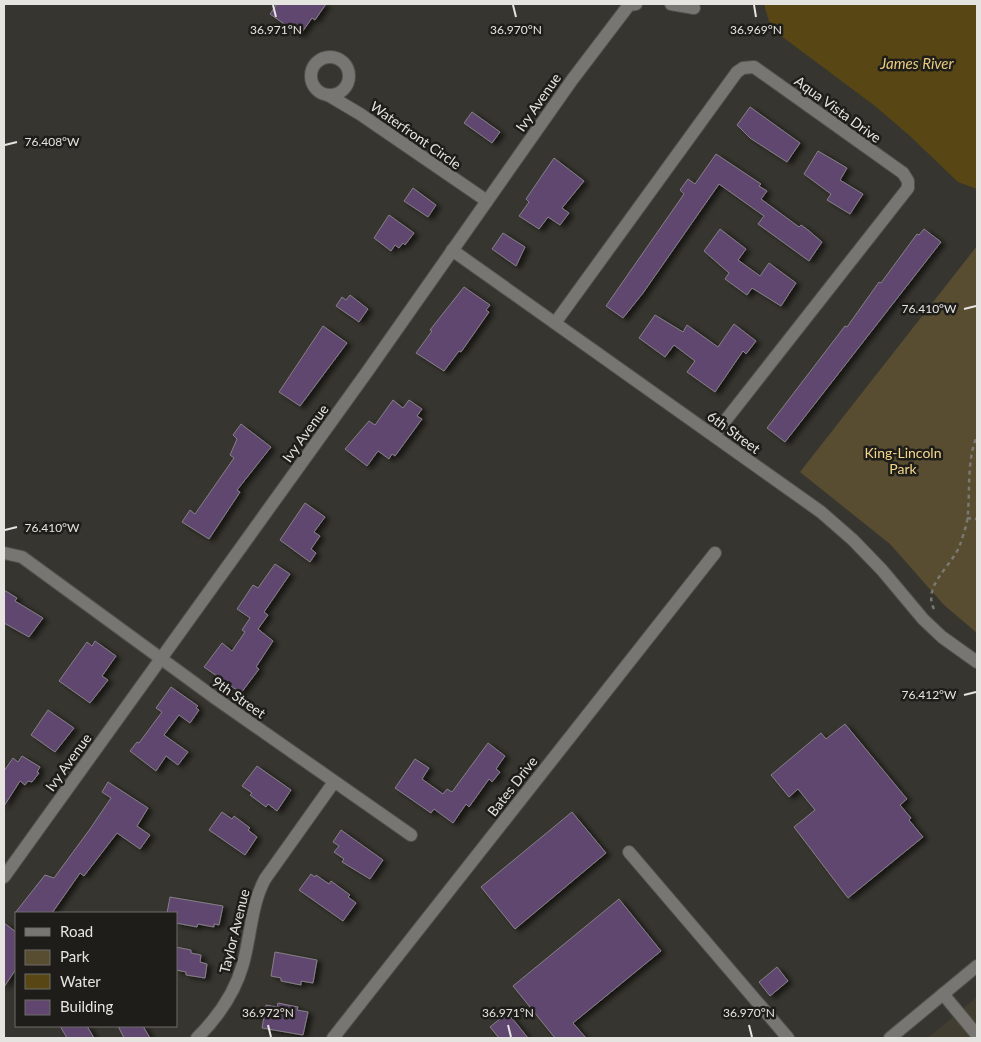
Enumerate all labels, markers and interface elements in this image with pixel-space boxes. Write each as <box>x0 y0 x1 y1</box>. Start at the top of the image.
text: 36.971°N <box>250 22 302 37</box>
text: 36.970°N <box>490 22 542 37</box>
text: 36.969°N <box>730 22 782 37</box>
water label: James River <box>879 54 955 72</box>
street label: Ivy Avenue <box>512 70 564 134</box>
street label: Aqua Vista Drive <box>791 72 885 146</box>
street label: Waterfront Circle <box>367 97 465 173</box>
text: 76.408°W <box>24 134 80 149</box>
text: 76.410°W <box>901 301 957 316</box>
street label: Ivy Avenue <box>278 401 332 465</box>
street label: 6th Street <box>704 407 764 457</box>
park label: King-Lincoln Park <box>865 444 941 477</box>
text: 76.410°W <box>24 520 80 535</box>
street label: 9th Street <box>209 672 269 722</box>
text: 76.412°W <box>901 687 957 702</box>
street label: Ivy Avenue <box>41 730 95 794</box>
street label: Bates Drive <box>483 753 541 819</box>
street label: Taylor Avenue <box>215 887 253 975</box>
legend <box>15 912 178 1027</box>
text: Road <box>60 922 93 940</box>
text: Park <box>60 947 90 965</box>
text: Water <box>60 972 101 990</box>
text: Building <box>60 997 113 1015</box>
text: 36.972°N <box>242 1005 294 1020</box>
text: 36.971°N <box>482 1005 534 1020</box>
text: 36.970°N <box>723 1005 775 1020</box>

